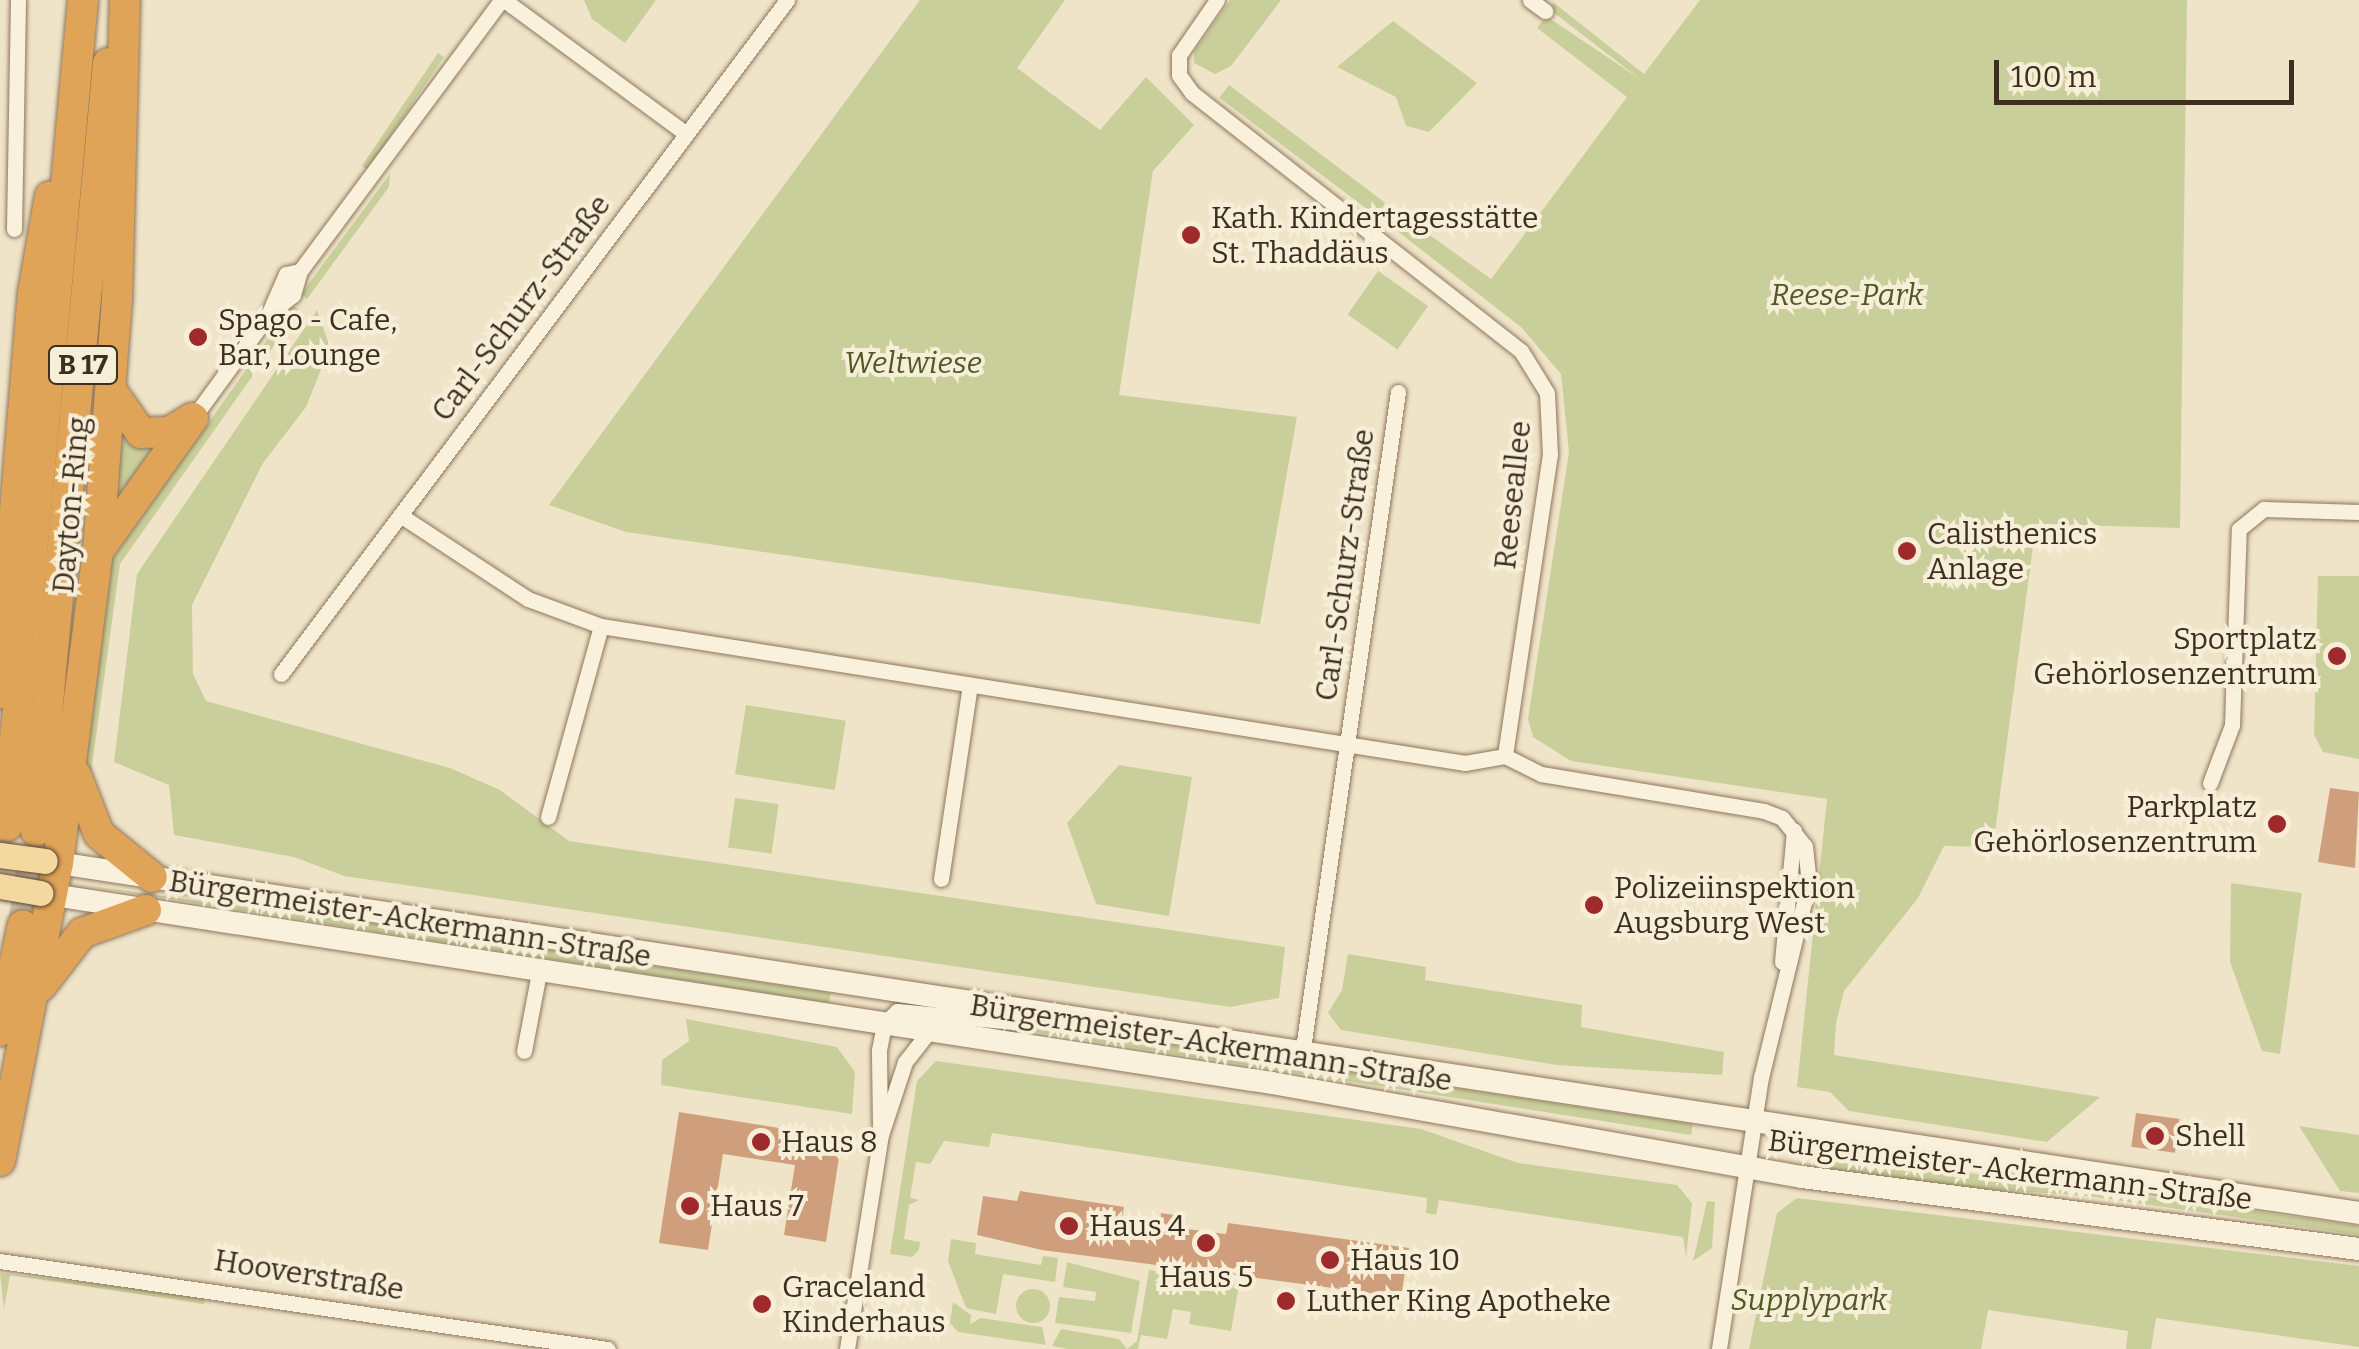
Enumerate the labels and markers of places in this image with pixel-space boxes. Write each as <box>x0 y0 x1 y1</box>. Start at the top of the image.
place label: Kath. Kindertagesstätte St. Thaddäus <box>1211 200 1538 270</box>
marker: Kath. Kindertagesstätte St. Thaddäus <box>1180 224 1202 246</box>
place label: Spago - Cafe, Bar, Lounge <box>218 302 397 372</box>
marker: Spago - Cafe, Bar, Lounge <box>187 326 209 348</box>
place label: Calisthenics Anlage <box>1927 516 2097 586</box>
marker: Calisthenics Anlage <box>1896 540 1918 562</box>
place label: Sportplatz Gehörlosenzentrum <box>2033 621 2317 692</box>
marker: Sportplatz Gehörlosenzentrum <box>2326 645 2348 667</box>
place label: Parkplatz Gehörlosenzentrum <box>1973 789 2257 860</box>
marker: Parkplatz Gehörlosenzentrum <box>2266 813 2288 835</box>
place label: Polizeiinspektion Augsburg West <box>1614 870 1855 940</box>
marker: Polizeiinspektion Augsburg West <box>1583 894 1605 916</box>
place label: Shell <box>2175 1118 2245 1154</box>
place label: Haus 8 <box>781 1124 878 1160</box>
marker: Shell <box>2144 1125 2166 1147</box>
marker: Haus 8 <box>750 1131 772 1153</box>
place label: Haus 7 <box>710 1188 804 1224</box>
marker: Haus 7 <box>679 1195 701 1217</box>
place label: Haus 4 <box>1089 1208 1185 1244</box>
marker: Haus 4 <box>1058 1215 1080 1237</box>
marker: Haus 5 <box>1195 1232 1217 1254</box>
place label: Haus 10 <box>1350 1242 1460 1278</box>
marker: Haus 10 <box>1319 1249 1341 1271</box>
place label: Haus 5 <box>1159 1259 1253 1295</box>
place label: Graceland Kinderhaus <box>782 1269 946 1340</box>
place label: Luther King Apotheke <box>1306 1283 1611 1319</box>
marker: Luther King Apotheke <box>1275 1290 1297 1312</box>
marker: Graceland Kinderhaus <box>751 1293 773 1315</box>

